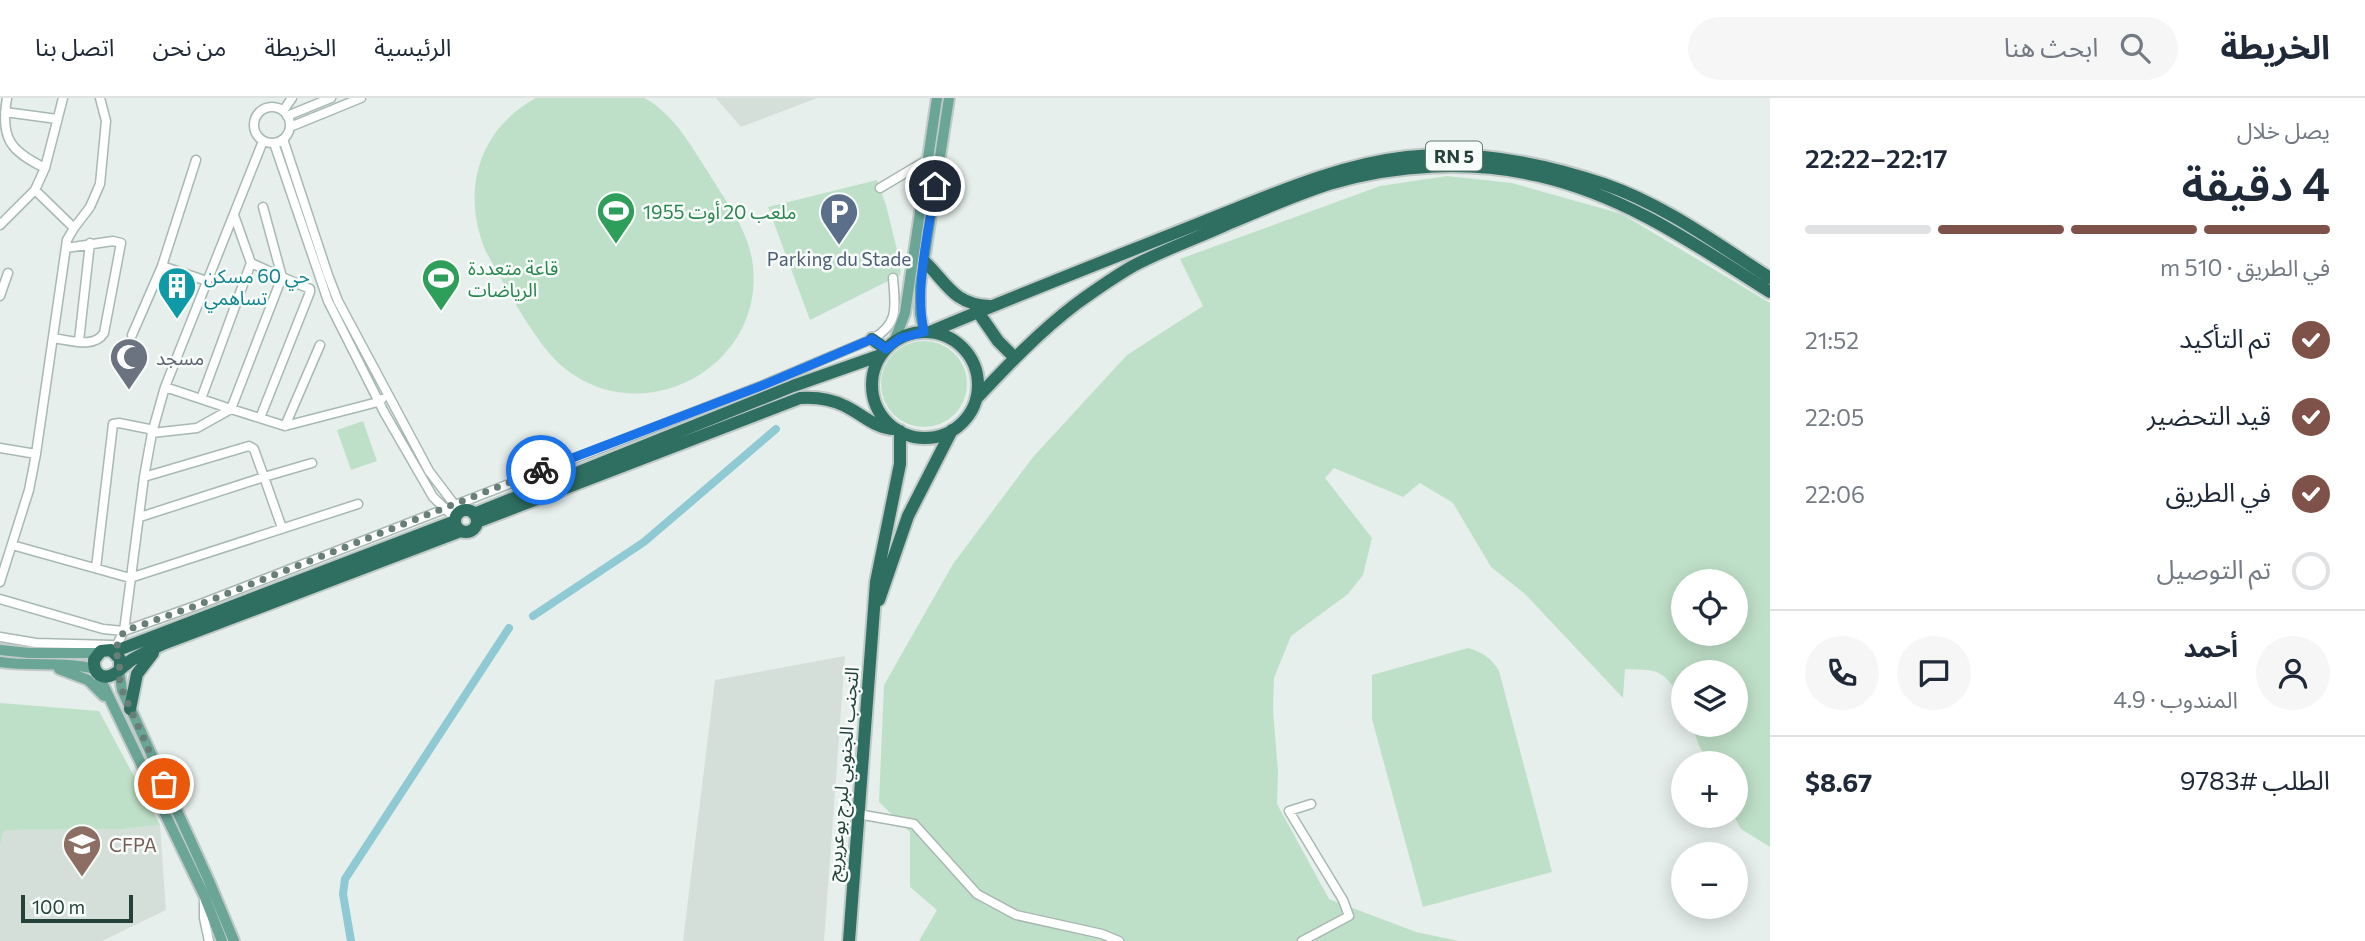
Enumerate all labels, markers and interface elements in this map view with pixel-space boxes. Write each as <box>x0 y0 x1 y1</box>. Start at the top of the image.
search box <box>1688 17 2178 80</box>
text: الخريطة <box>2220 25 2330 66</box>
icon: search <box>2116 29 2154 67</box>
text: ابحث هنا <box>2004 31 2098 62</box>
text: اتصل بنا <box>35 32 114 61</box>
text: من نحن <box>152 32 226 61</box>
text: الخريطة <box>264 32 336 61</box>
text: الرئيسية <box>374 32 452 61</box>
text: يصل خلال <box>2237 116 2330 144</box>
road number: RN 5 <box>1426 142 1482 170</box>
text: 22:17–22:22 <box>1805 142 1948 173</box>
text: 4 دقيقة <box>2182 154 2330 210</box>
pin <box>905 156 965 216</box>
icon: home <box>916 167 954 205</box>
sports icon: ملعب 20 أوت 1955 <box>595 190 637 245</box>
parking icon: Parking du Stade <box>818 191 860 246</box>
place label: ملعب 20 أوت 1955 <box>643 200 796 224</box>
place label: Parking du Stade <box>767 247 911 270</box>
text: في الطريق · 510 m <box>2160 253 2330 281</box>
place label: قاعة متعددة الرياضات <box>468 256 558 302</box>
sports icon: قاعة متعددة الرياضات <box>420 257 462 312</box>
place label: حي 60 مسكن تساهمي <box>204 264 310 313</box>
building icon: حي 60 مسكن تساهمي <box>156 265 198 320</box>
icon: check <box>2292 321 2330 359</box>
text: تم التأكيد <box>2179 322 2271 353</box>
text: 21:52 <box>1805 326 1859 354</box>
mosque icon: مسجد <box>108 336 150 391</box>
place label: مسجد <box>156 346 204 369</box>
icon: check <box>2292 398 2330 436</box>
text: قيد التحضير <box>2147 399 2271 430</box>
text: 22:05 <box>1805 403 1864 431</box>
courier <box>506 435 576 505</box>
icon: bike <box>522 451 560 489</box>
icon: check <box>2292 475 2330 513</box>
text: في الطريق <box>2166 476 2271 507</box>
text: 22:06 <box>1805 480 1865 508</box>
text: تم التوصيل <box>2157 553 2271 584</box>
map controls <box>1671 569 1748 919</box>
button: locate <box>1671 569 1748 646</box>
text: أحمد <box>2184 631 2238 662</box>
button: phone <box>1805 636 1879 710</box>
button: chat <box>1897 636 1971 710</box>
button: person <box>2256 636 2330 710</box>
button: layers <box>1671 660 1748 737</box>
street label: التجنب الجنوبي لبرج بوعريريج <box>821 666 867 883</box>
text: المندوب · 4.9 <box>2113 685 2238 713</box>
button: + <box>1671 751 1748 828</box>
pin <box>134 754 194 814</box>
text: الطلب #9783 <box>2180 764 2330 795</box>
icon: bag <box>145 765 183 803</box>
text: $8.67 <box>1805 766 1872 797</box>
school or university icon: CFPA <box>61 823 103 878</box>
place label: CFPA <box>109 833 157 856</box>
button: − <box>1671 842 1748 919</box>
scale bar <box>21 892 133 924</box>
text: 100 m <box>32 895 85 918</box>

